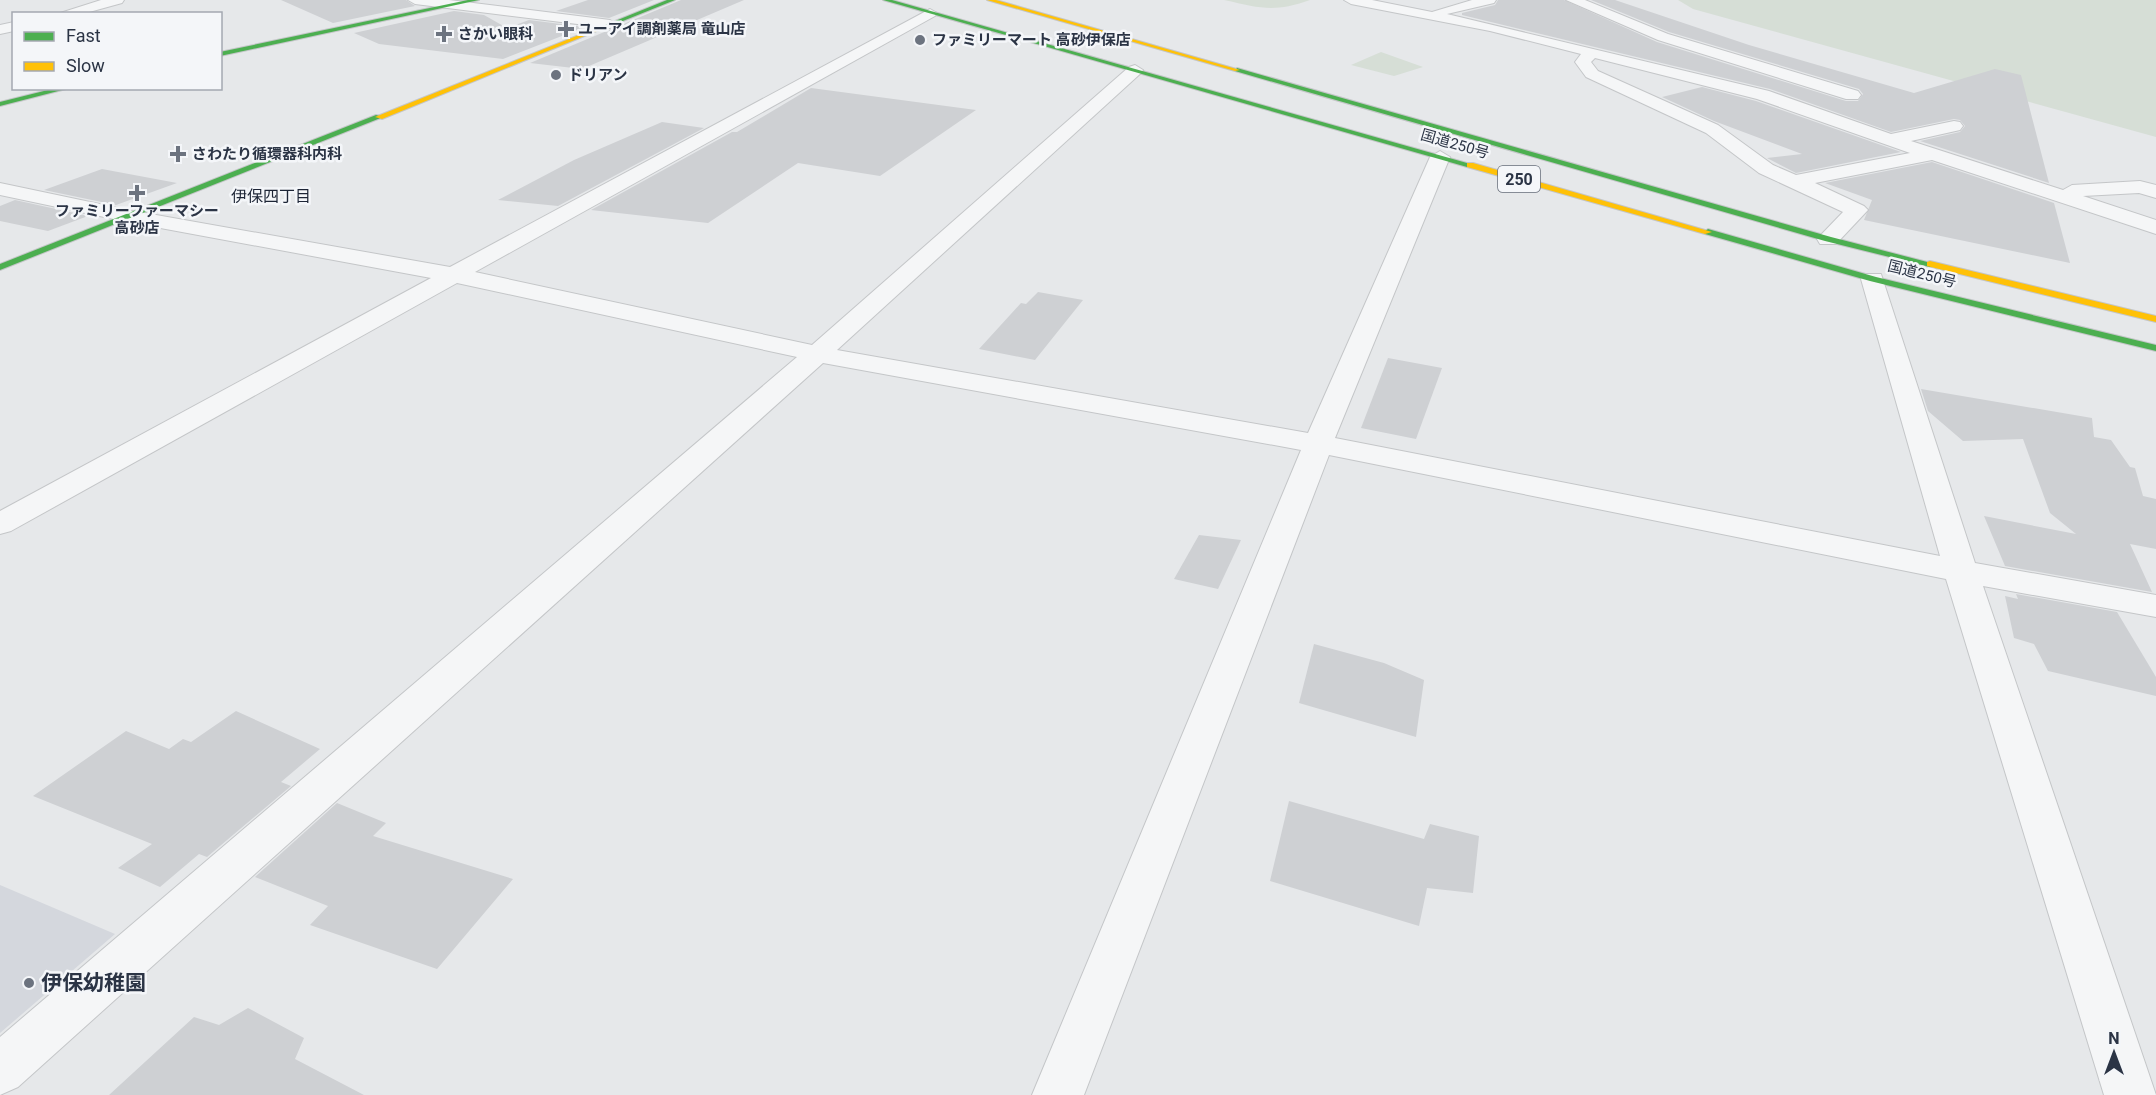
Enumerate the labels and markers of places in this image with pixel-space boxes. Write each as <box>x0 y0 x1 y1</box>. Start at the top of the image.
place label: ユーアイ調剤薬局 竜山店 <box>578 20 745 38</box>
marker: ユーアイ調剤薬局 竜山店 <box>559 22 573 36</box>
marker: さかい眼科 <box>435 25 453 43</box>
place label: さかい眼科 <box>458 25 533 43</box>
place label: ファミリーマート 高砂伊保店 <box>932 31 1131 49</box>
marker: ファミリーマート 高砂伊保店 <box>913 33 927 47</box>
place label: ドリアン <box>568 66 627 84</box>
marker: ドリアン <box>549 68 563 82</box>
marker: さわたり循環器科内科 <box>169 145 187 163</box>
place label: さわたり循環器科内科 <box>192 145 342 163</box>
marker: ファミリーファーマシー 高砂店 <box>130 186 144 200</box>
place label: ファミリーファーマシー 高砂店 <box>55 202 219 237</box>
place label: 伊保幼稚園 <box>41 971 146 995</box>
marker: 伊保幼稚園 <box>22 976 36 990</box>

